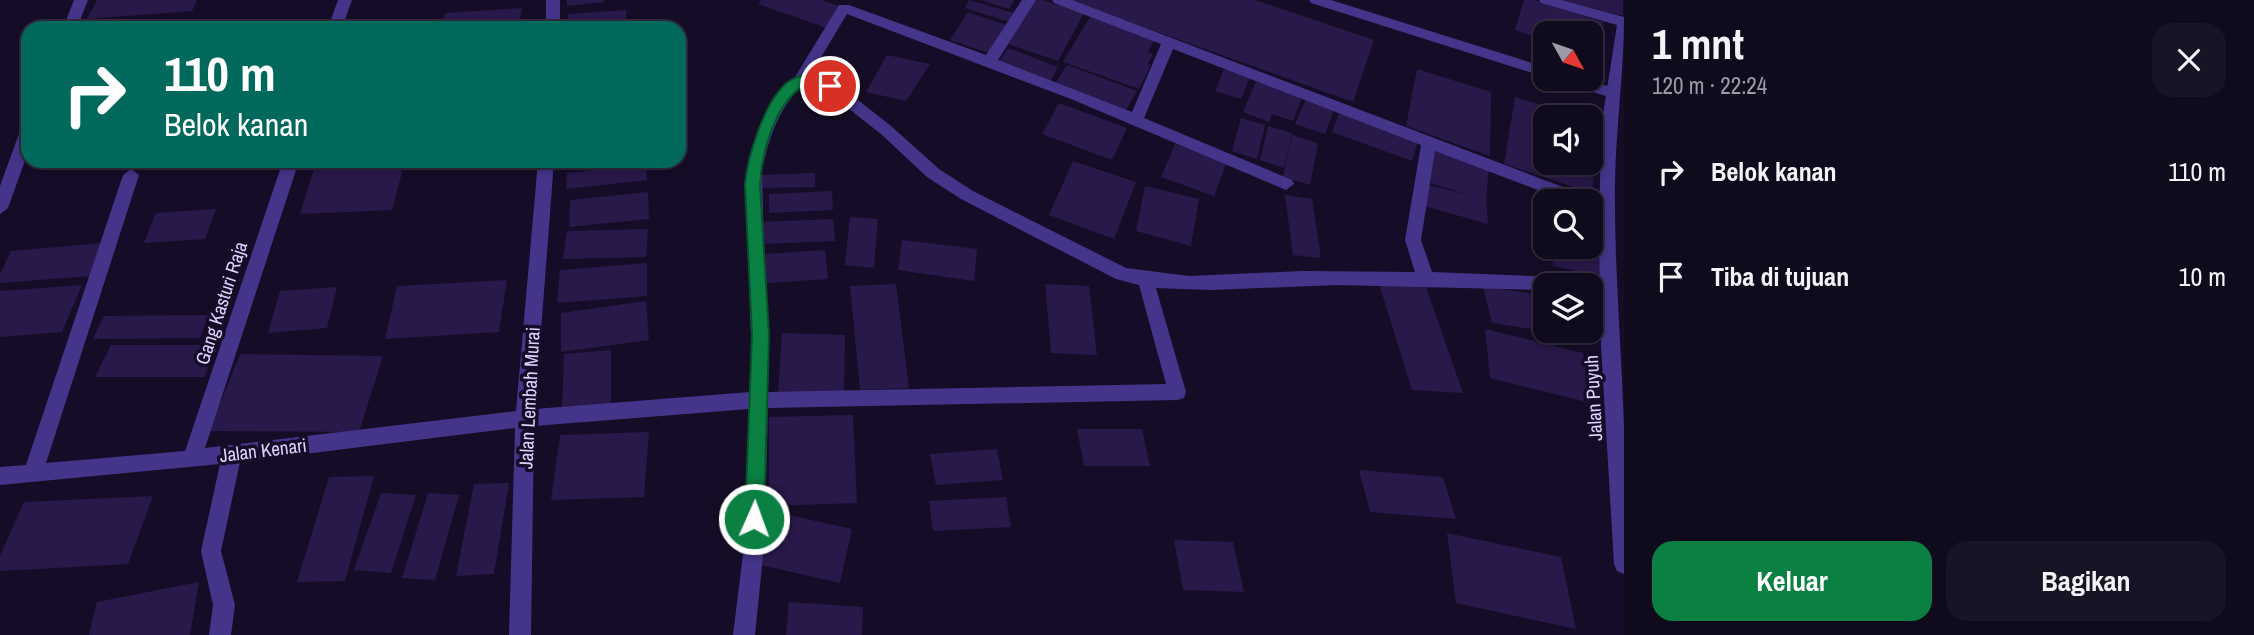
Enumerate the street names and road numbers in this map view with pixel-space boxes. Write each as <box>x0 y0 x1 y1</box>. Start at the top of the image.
street label: Gang Kasturi Raja <box>189 238 253 368</box>
street label: Jalan Lembah Murai <box>512 326 546 470</box>
street label: Jalan Puyuh <box>1578 355 1608 441</box>
street label: Jalan Kenari <box>218 432 308 468</box>

